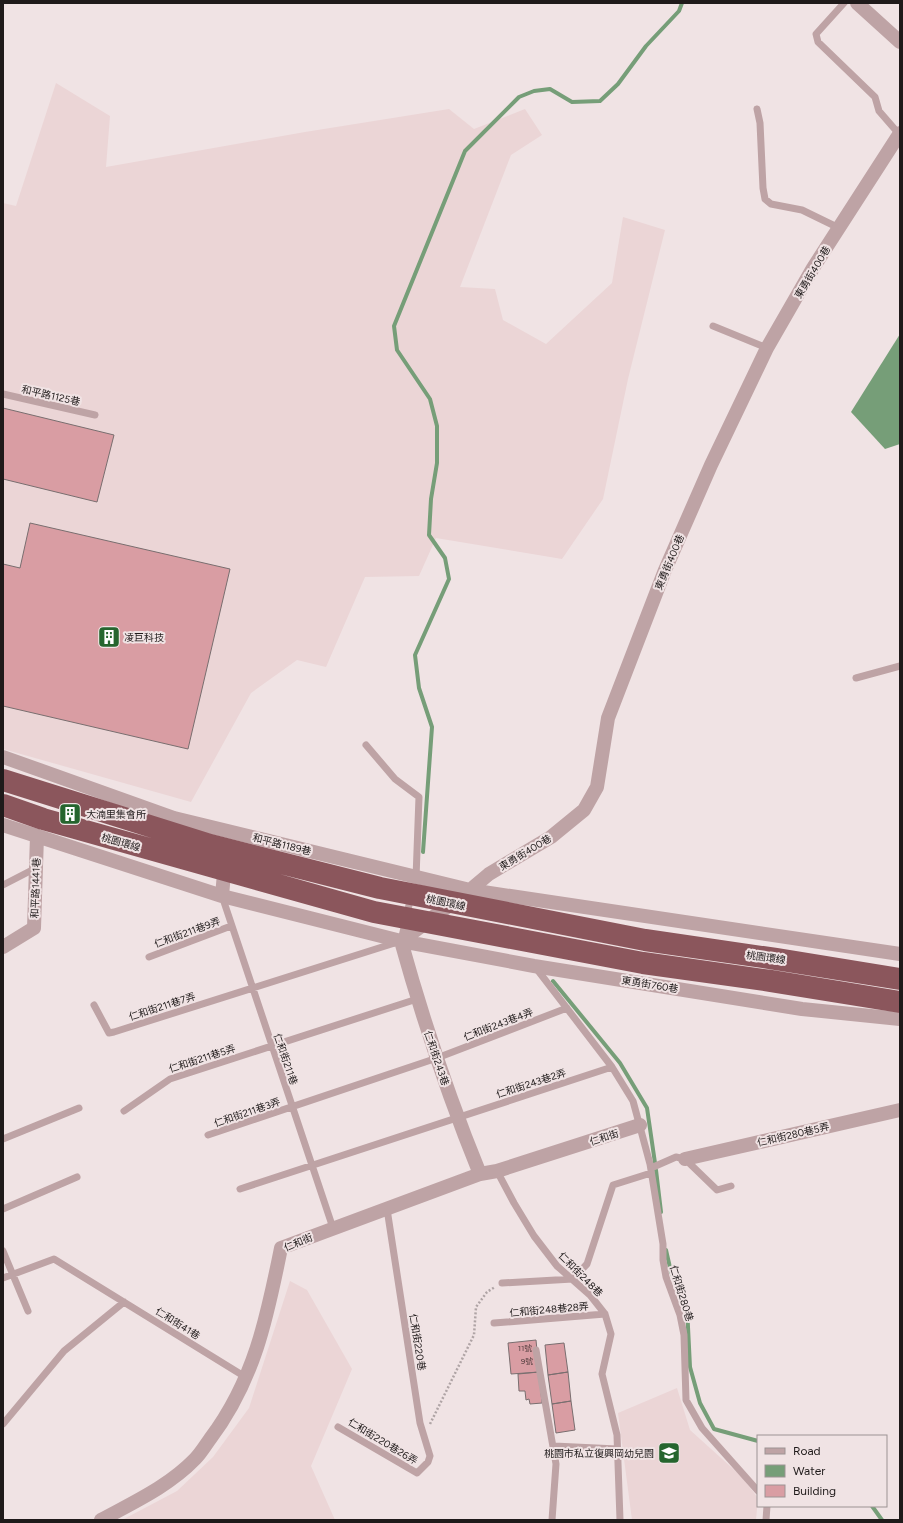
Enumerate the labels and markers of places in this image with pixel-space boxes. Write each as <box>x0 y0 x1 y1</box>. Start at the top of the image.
building icon: 凌巨科技 <box>96 624 122 650</box>
place label: 凌巨科技 <box>124 631 164 644</box>
building icon: 大湳里集會所 <box>57 801 83 827</box>
place label: 大湳里集會所 <box>86 808 146 821</box>
school or university icon: 桃園市私立復興岡幼兒園 <box>656 1440 682 1466</box>
place label: 桃園市私立復興岡幼兒園 <box>544 1447 654 1460</box>

